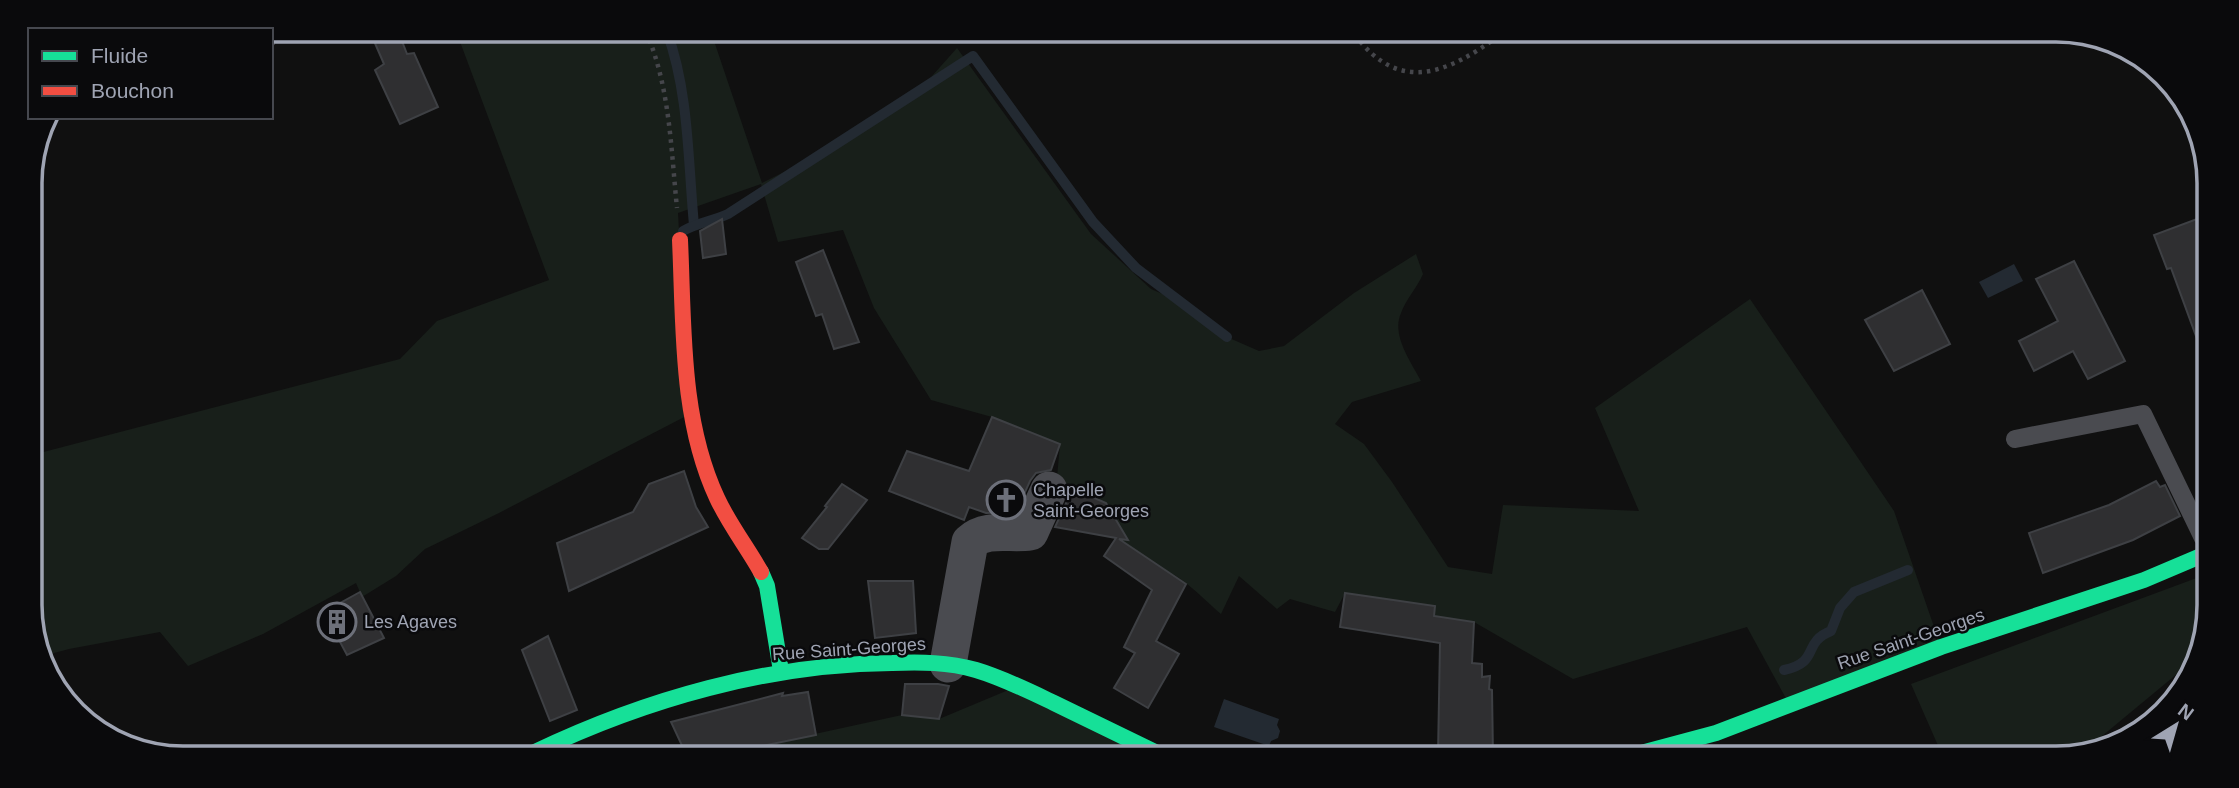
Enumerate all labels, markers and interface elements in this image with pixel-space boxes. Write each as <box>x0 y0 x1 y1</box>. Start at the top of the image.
legend <box>28 28 273 119</box>
text: Fluide <box>91 44 148 67</box>
text: Bouchon <box>91 79 174 102</box>
church icon: Chapelle Saint-Georges <box>985 479 1027 521</box>
place label: Chapelle Saint-Georges <box>1033 480 1149 521</box>
building icon: Les Agaves <box>316 601 358 643</box>
street label: Rue Saint-Georges <box>1835 604 1987 674</box>
place label: Les Agaves <box>364 612 457 632</box>
street label: Rue Saint-Georges <box>771 634 927 664</box>
north arrow <box>2141 690 2211 760</box>
text: N <box>2174 699 2198 724</box>

